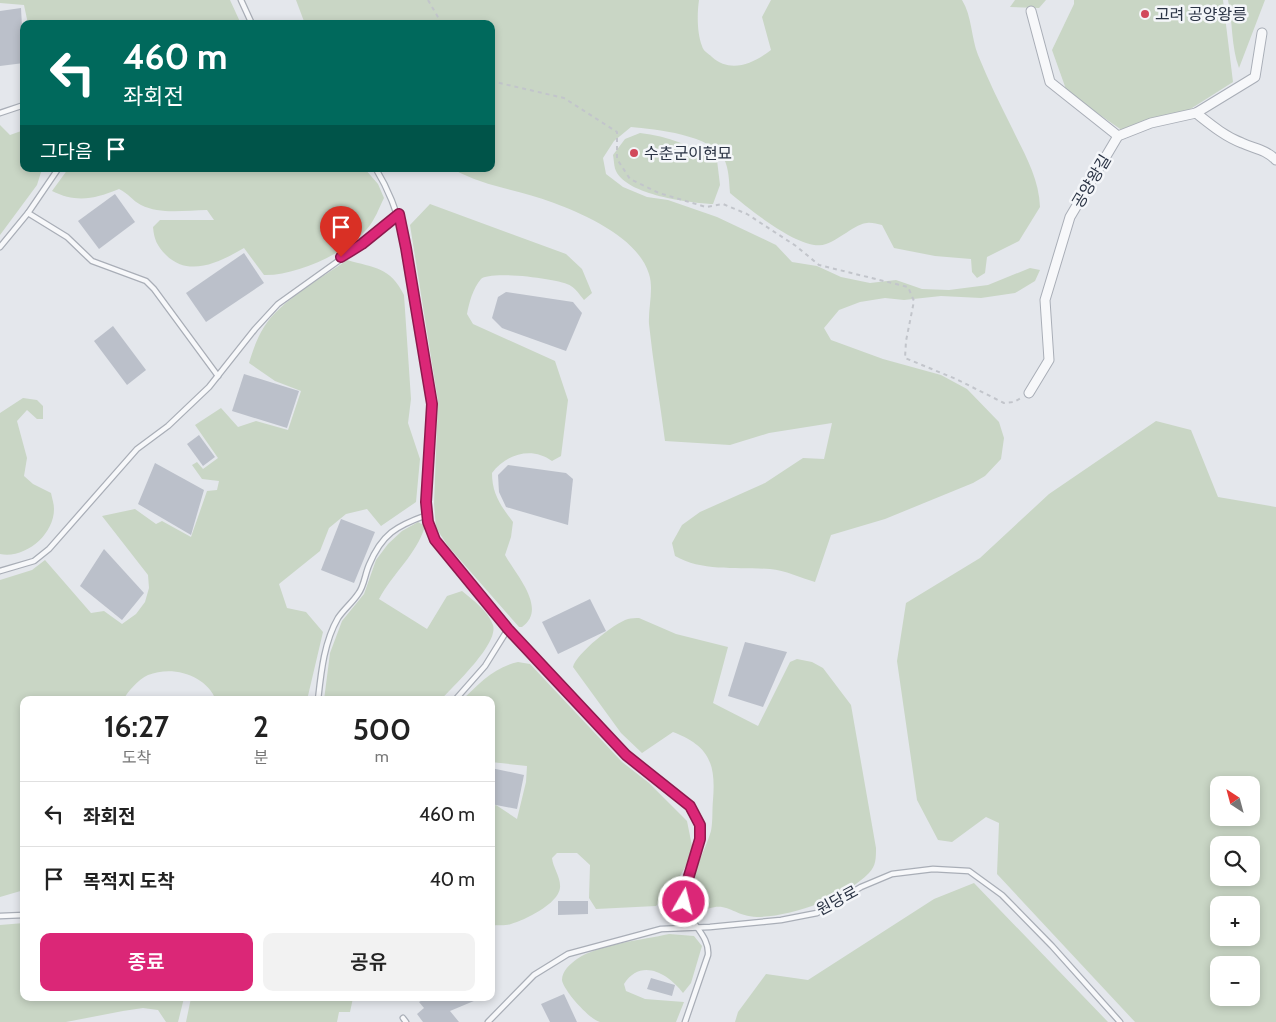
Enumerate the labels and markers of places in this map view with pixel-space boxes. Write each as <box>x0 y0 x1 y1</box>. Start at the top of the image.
place label: 고려 공양왕릉 <box>1155 5 1247 24</box>
marker: 고려 공양왕릉 <box>1139 8 1151 20</box>
place label: 수춘군이현묘 <box>644 144 732 163</box>
marker: 수춘군이현묘 <box>628 147 640 159</box>
pin <box>320 206 362 257</box>

